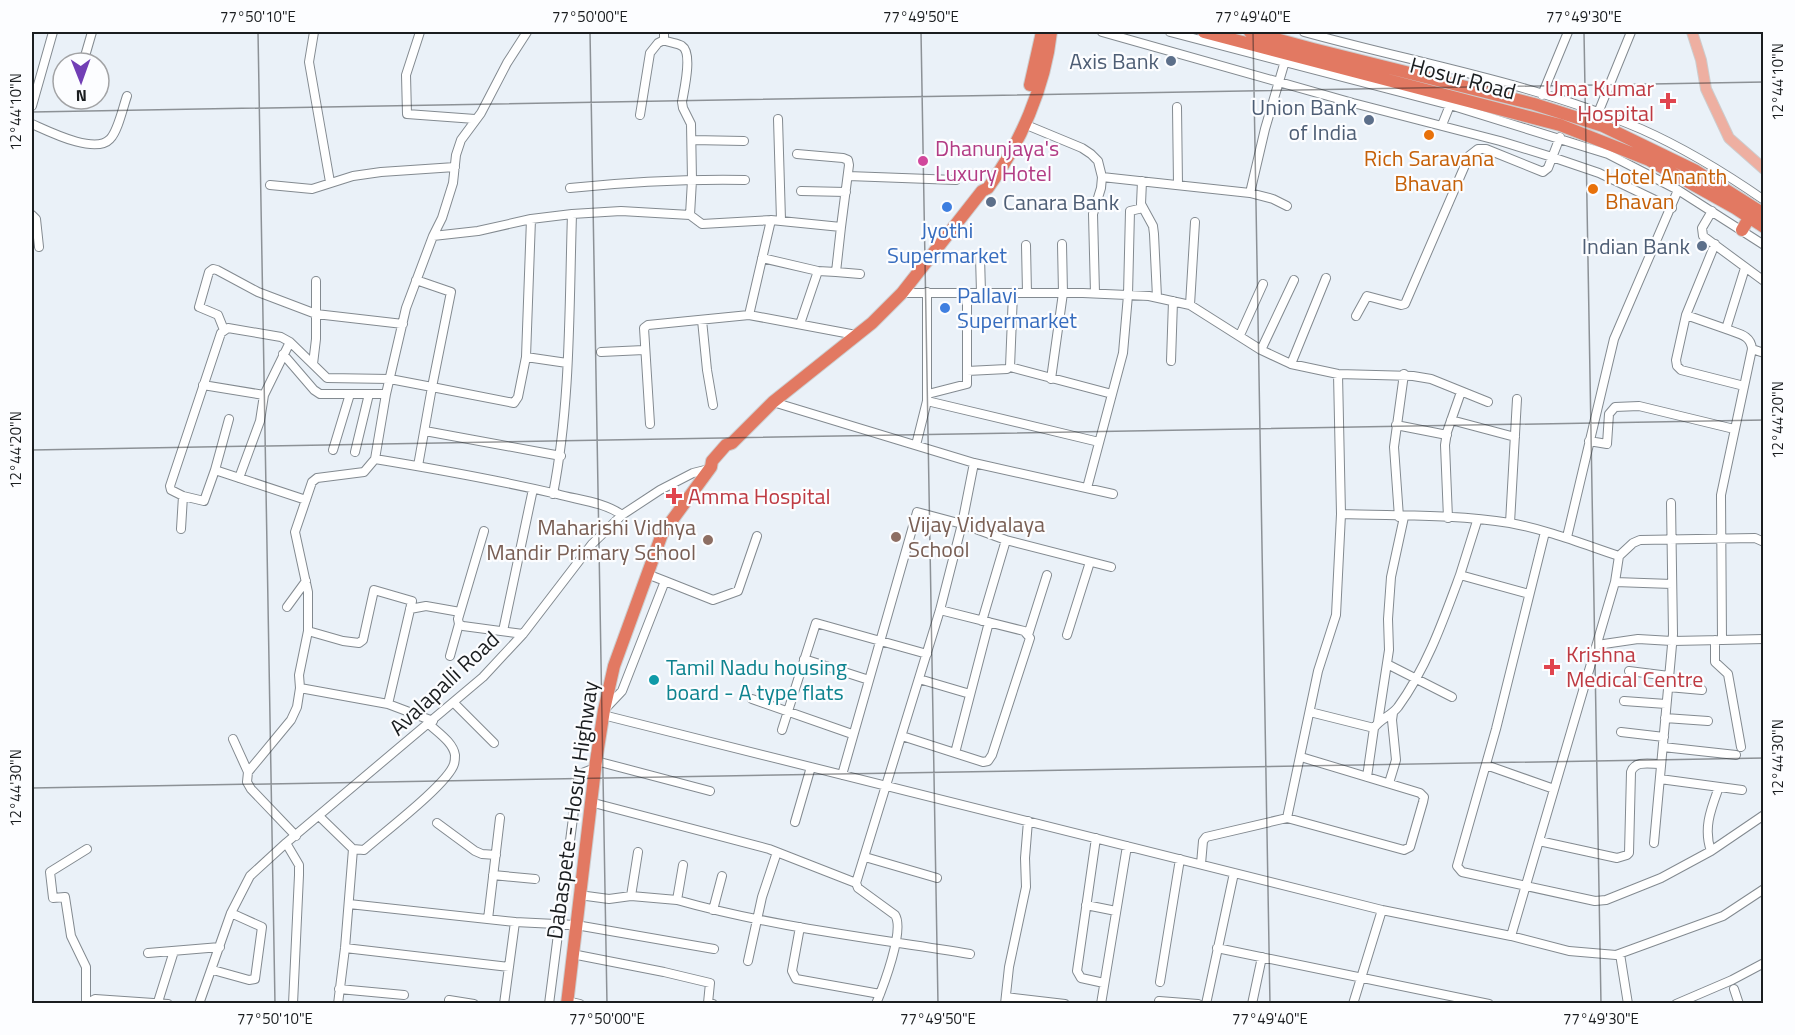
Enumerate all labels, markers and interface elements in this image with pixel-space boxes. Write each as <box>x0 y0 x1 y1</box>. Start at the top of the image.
text: 77°50'10"E <box>220 5 296 28</box>
text: 77°50'00"E <box>552 5 628 28</box>
text: 77°49'50"E <box>883 5 959 28</box>
text: 77°49'40"E <box>1215 5 1291 28</box>
text: 77°49'30"E <box>1546 5 1622 28</box>
text: 12°44'10"N <box>1766 43 1789 121</box>
place label: Axis Bank <box>1069 44 1159 78</box>
street label: Hosur Road <box>1406 48 1520 108</box>
north arrow <box>51 51 111 111</box>
marker: Axis Bank <box>1164 54 1178 68</box>
place label: Uma Kumar Hospital <box>1545 71 1654 130</box>
text: 12°44'10"N <box>4 73 27 151</box>
text: N <box>76 84 87 108</box>
place label: Union Bank of India <box>1251 90 1357 149</box>
marker: Uma Kumar Hospital <box>1659 92 1677 110</box>
marker: Union Bank of India <box>1362 113 1376 127</box>
marker: Rich Saravana Bhavan <box>1422 128 1436 142</box>
place label: Dhanunjaya's Luxury Hotel <box>935 131 1059 190</box>
place label: Rich Saravana Bhavan <box>1364 141 1494 200</box>
marker: Dhanunjaya's Luxury Hotel <box>916 154 930 168</box>
place label: Hotel Ananth Bhavan <box>1605 159 1727 218</box>
marker: Hotel Ananth Bhavan <box>1586 182 1600 196</box>
place label: Canara Bank <box>1003 185 1120 219</box>
marker: Canara Bank <box>984 195 998 209</box>
marker: Jyothi Supermarket <box>940 200 954 214</box>
place label: Jyothi Supermarket <box>887 213 1007 272</box>
place label: Indian Bank <box>1582 229 1690 263</box>
marker: Indian Bank <box>1695 239 1709 253</box>
place label: Pallavi Supermarket <box>957 278 1077 337</box>
marker: Pallavi Supermarket <box>938 301 952 315</box>
text: 12°44'20"N <box>1766 381 1789 459</box>
text: 12°44'20"N <box>4 411 27 489</box>
place label: Amma Hospital <box>688 479 831 513</box>
marker: Amma Hospital <box>665 487 683 505</box>
place label: Vijay Vidyalaya School <box>908 507 1045 566</box>
place label: Maharishi Vidhya Mandir Primary School <box>486 510 696 569</box>
marker: Vijay Vidyalaya School <box>889 530 903 544</box>
marker: Maharishi Vidhya Mandir Primary School <box>701 533 715 547</box>
street label: Avalapalli Road <box>381 623 507 743</box>
place label: Krishna Medical Centre <box>1566 637 1703 696</box>
place label: Tamil Nadu housing board - A type flats <box>666 650 847 709</box>
marker: Krishna Medical Centre <box>1543 658 1561 676</box>
marker: Tamil Nadu housing board - A type flats <box>647 673 661 687</box>
street label: Dabaspete - Hosur Highway <box>537 678 607 941</box>
text: 12°44'30"N <box>1766 719 1789 797</box>
text: 12°44'30"N <box>4 749 27 827</box>
text: 77°50'10"E <box>237 1007 313 1030</box>
text: 77°50'00"E <box>569 1007 645 1030</box>
text: 77°49'50"E <box>900 1007 976 1030</box>
text: 77°49'40"E <box>1232 1007 1308 1030</box>
text: 77°49'30"E <box>1563 1007 1639 1030</box>

